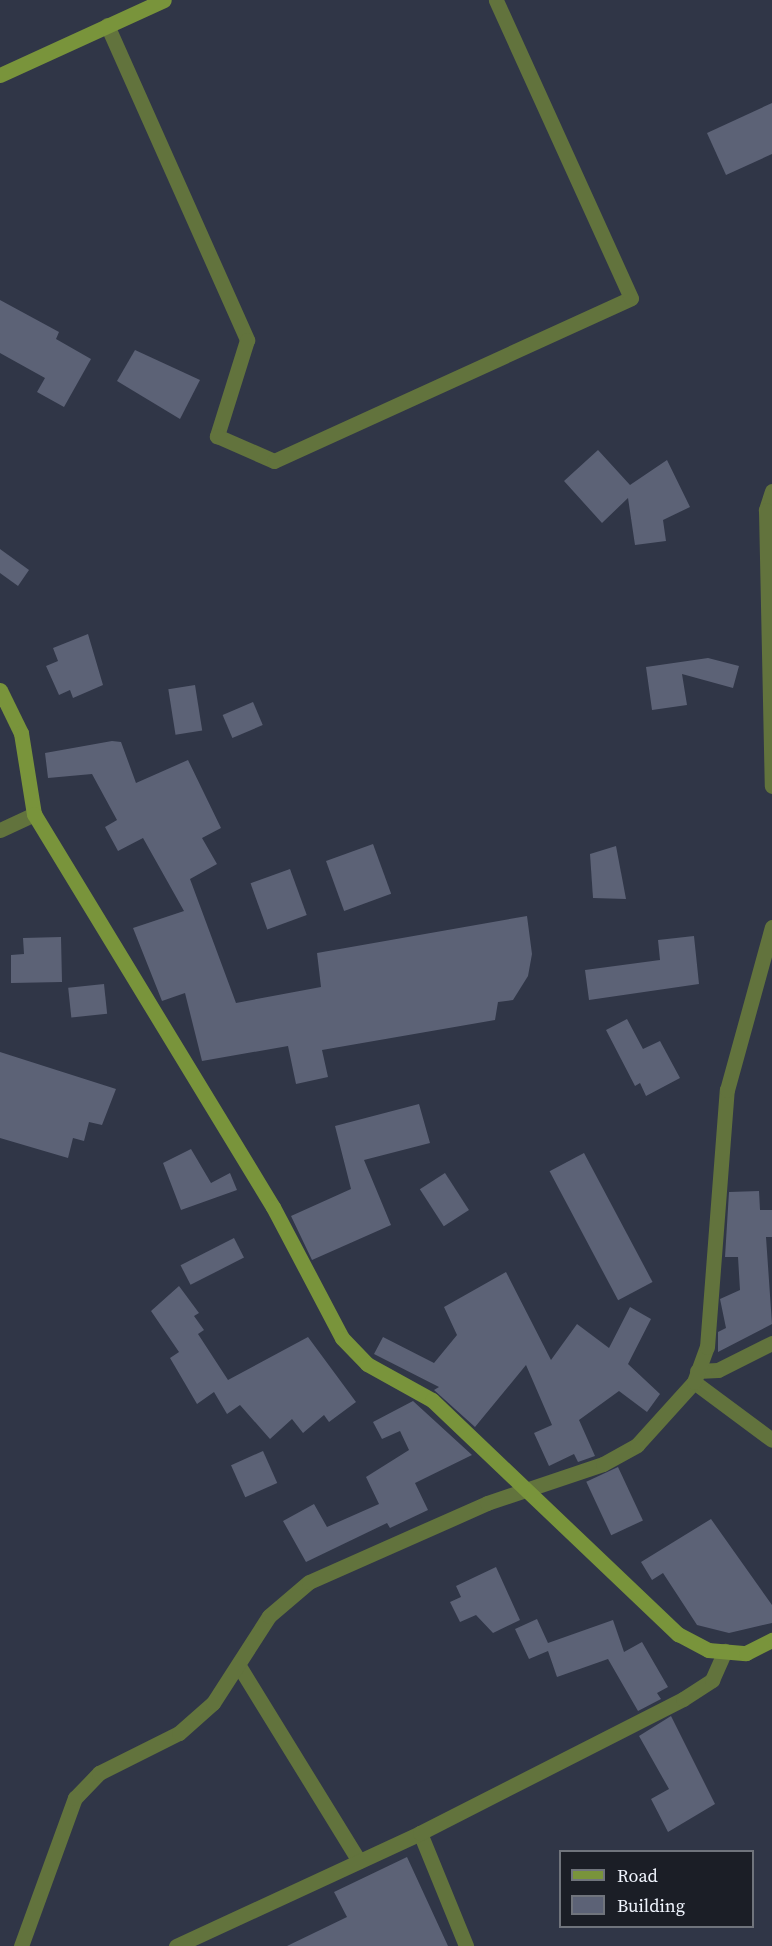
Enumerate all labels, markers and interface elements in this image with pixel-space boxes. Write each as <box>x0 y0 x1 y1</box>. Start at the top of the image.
legend <box>559 1850 754 1928</box>
text: Road <box>617 1863 658 1888</box>
text: Building <box>617 1893 685 1918</box>

